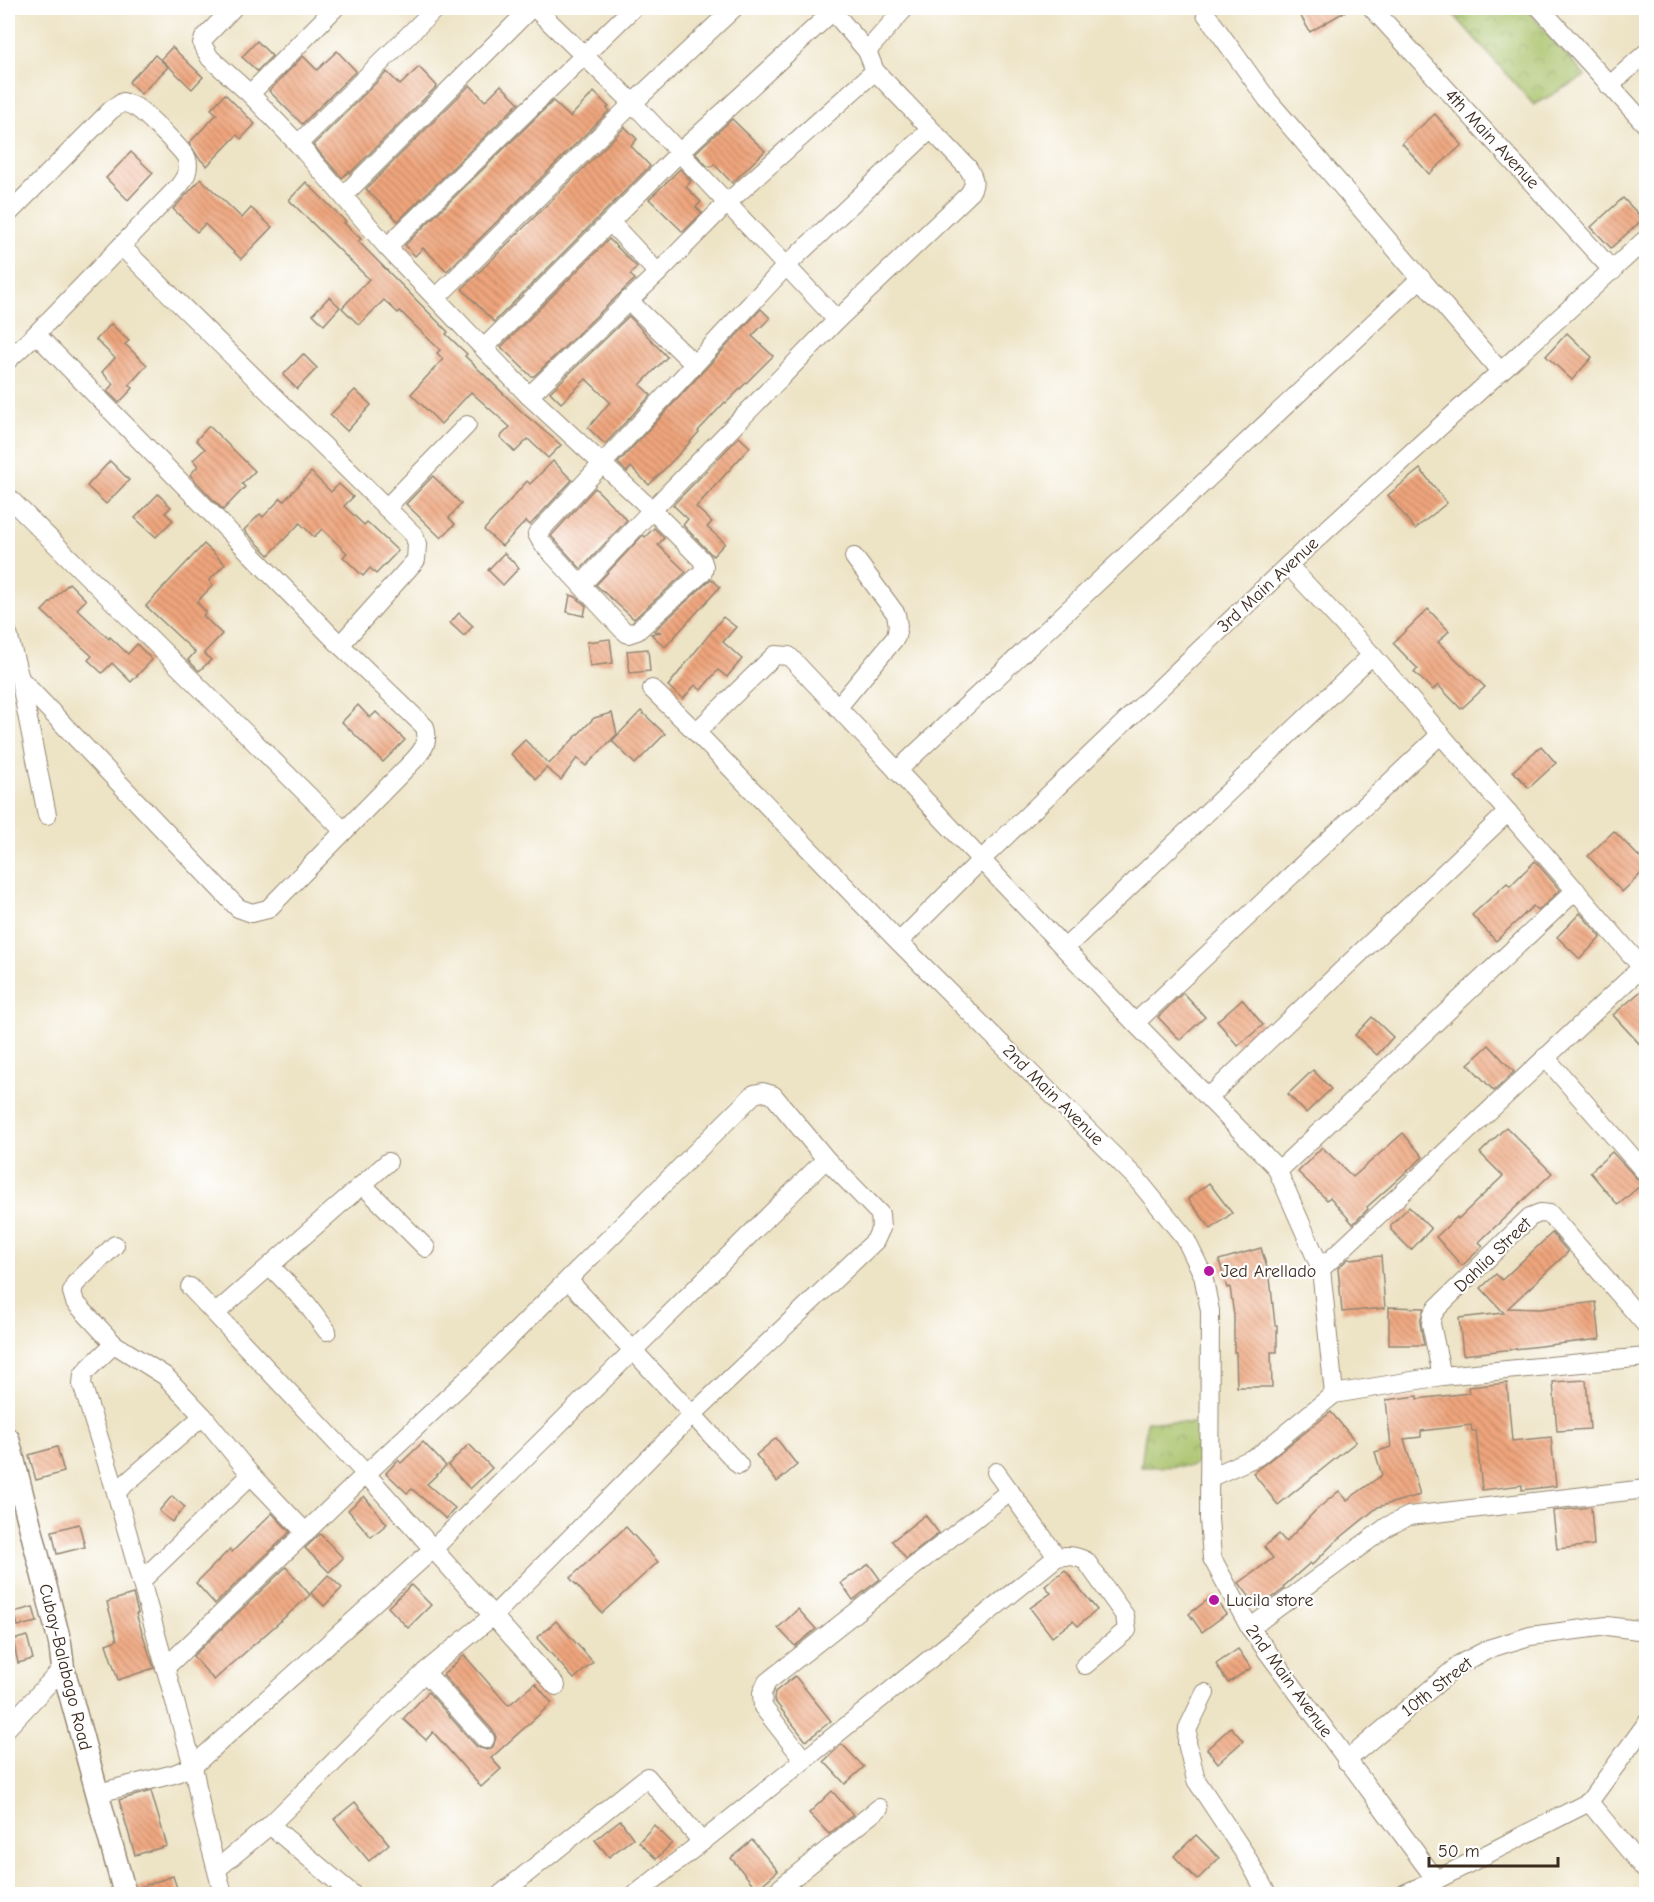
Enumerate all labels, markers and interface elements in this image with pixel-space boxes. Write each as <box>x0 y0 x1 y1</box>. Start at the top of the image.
street label: 4th Main Avenue <box>1440 85 1544 193</box>
street label: 3rd Main Avenue <box>1213 533 1323 637</box>
street label: 2nd Main Avenue <box>998 1040 1108 1150</box>
street label: Dahlia Street <box>1450 1213 1536 1297</box>
place label: Jed Arellado <box>1221 1261 1316 1282</box>
marker: Jed Arellado <box>1202 1264 1216 1278</box>
street label: Cubay-Balabago Road <box>34 1582 96 1752</box>
place label: Lucila store <box>1226 1590 1313 1611</box>
marker: Lucila store <box>1207 1593 1221 1607</box>
street label: 2nd Main Avenue <box>1241 1621 1337 1741</box>
street label: 10th Street <box>1397 1652 1477 1721</box>
scale bar <box>1429 1830 1558 1868</box>
text: 50 m <box>1438 1841 1480 1862</box>

